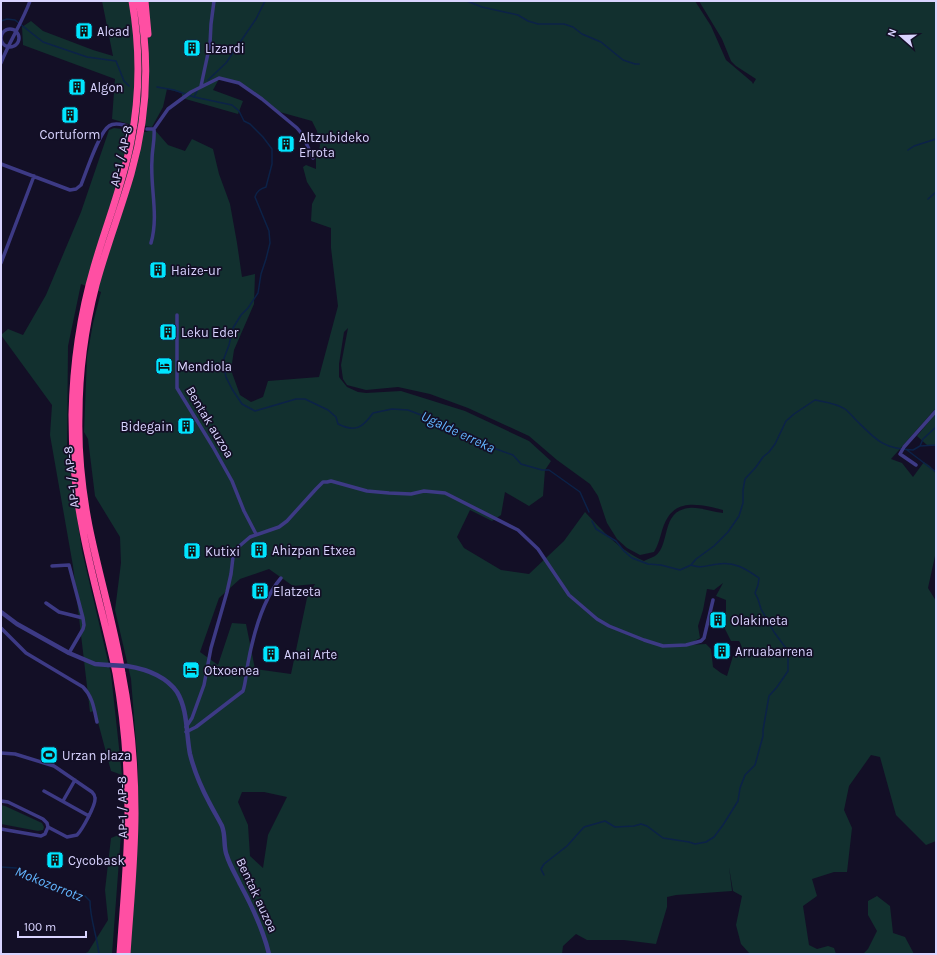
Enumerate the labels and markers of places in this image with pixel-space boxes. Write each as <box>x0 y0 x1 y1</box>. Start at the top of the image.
building icon: Alcad <box>74 21 94 41</box>
place label: Alcad <box>97 24 130 39</box>
building icon: Lizardi <box>182 38 202 58</box>
place label: Lizardi <box>205 41 245 56</box>
building icon: Algon <box>67 77 87 97</box>
place label: Algon <box>90 80 123 95</box>
building icon: Cortuform <box>60 105 80 125</box>
place label: Cortuform <box>40 127 100 142</box>
place label: Altzubideko Errota <box>299 130 369 160</box>
building icon: Altzubideko Errota <box>276 134 296 154</box>
building icon: Haize-ur <box>148 260 168 280</box>
place label: Haize-ur <box>171 263 221 278</box>
building icon: Leku Eder <box>158 322 178 342</box>
place label: Leku Eder <box>181 325 239 340</box>
hotel icon: Mendiola <box>154 356 174 376</box>
place label: Mendiola <box>177 359 232 374</box>
building icon: Bidegain <box>176 416 196 436</box>
place label: Bidegain <box>120 419 173 434</box>
building icon: Ahizpan Etxea <box>249 540 269 560</box>
building icon: Kutixi <box>182 541 202 561</box>
place label: Ahizpan Etxea <box>272 543 356 558</box>
place label: Kutixi <box>205 544 240 559</box>
building icon: Elatzeta <box>250 581 270 601</box>
place label: Elatzeta <box>273 584 321 599</box>
building icon: Olakineta <box>708 610 728 630</box>
place label: Olakineta <box>731 613 788 628</box>
building icon: Arruabarrena <box>712 641 732 661</box>
building icon: Anai Arte <box>261 644 281 664</box>
place label: Arruabarrena <box>735 644 813 659</box>
place label: Anai Arte <box>284 647 337 662</box>
hotel icon: Otxoenea <box>181 660 201 680</box>
place label: Otxoenea <box>204 663 259 678</box>
sports icon: Urzan plaza <box>39 745 59 765</box>
place label: Urzan plaza <box>62 748 131 763</box>
building icon: Cycobask <box>45 850 65 870</box>
place label: Cycobask <box>68 853 125 868</box>

